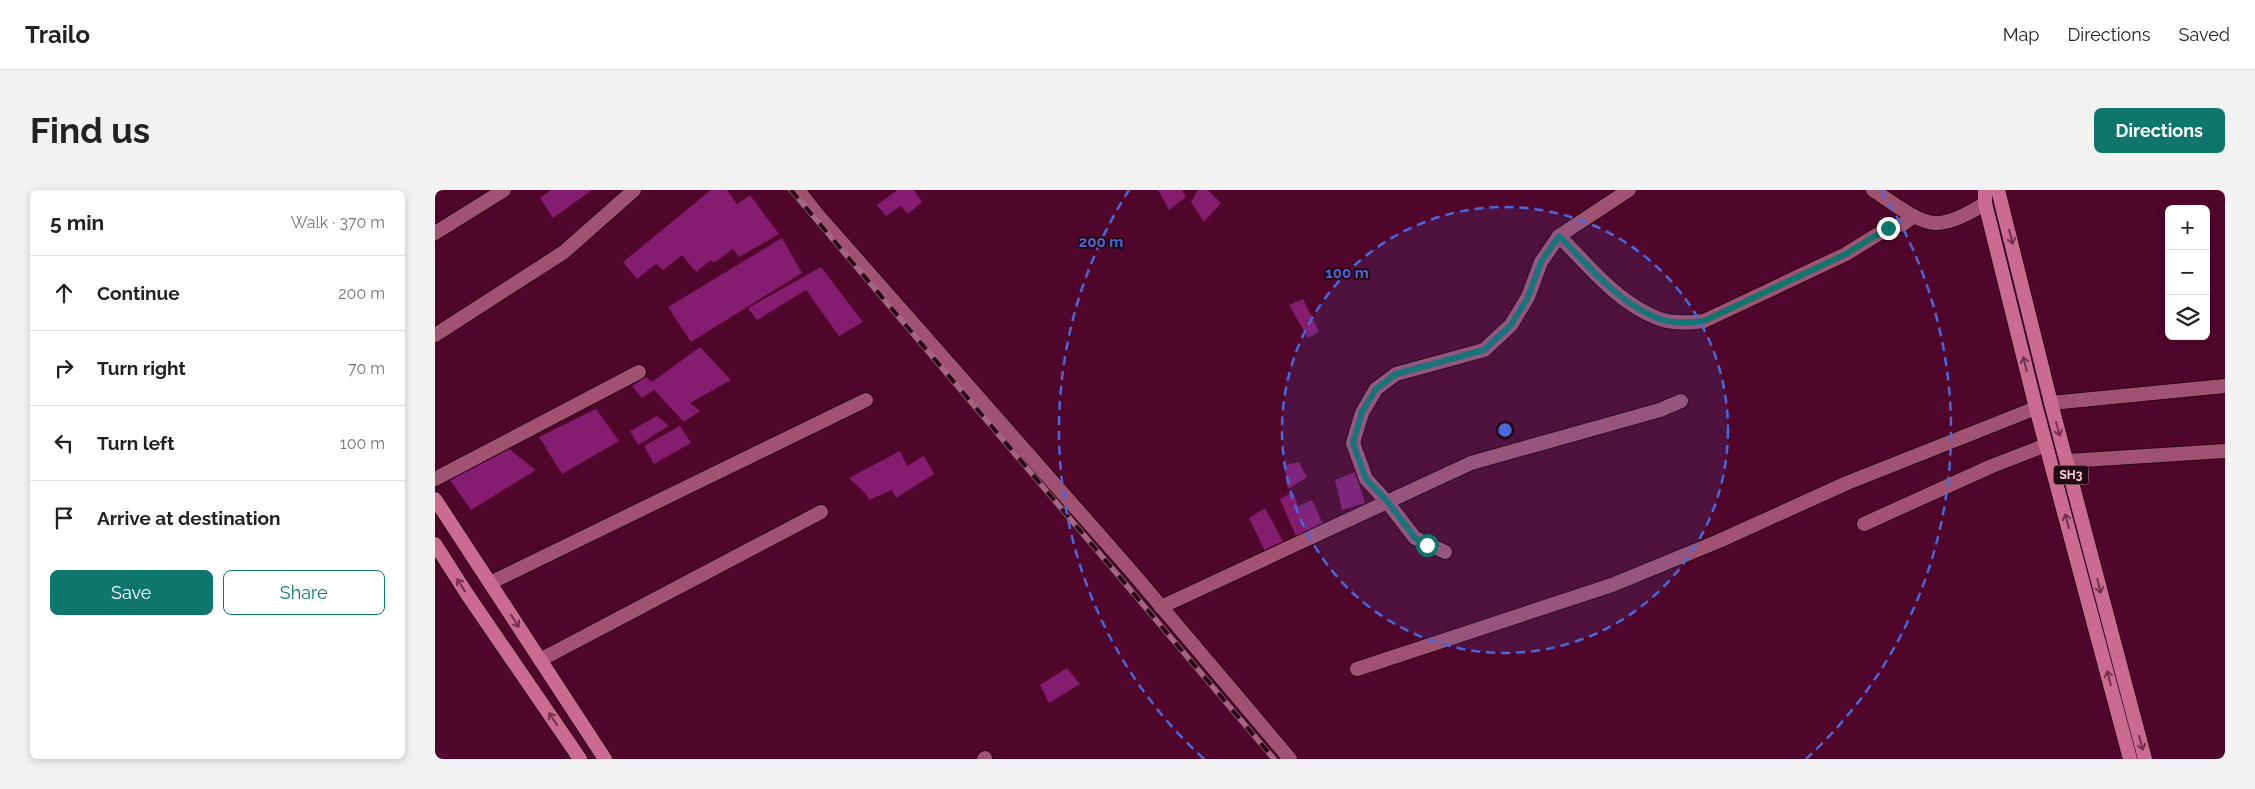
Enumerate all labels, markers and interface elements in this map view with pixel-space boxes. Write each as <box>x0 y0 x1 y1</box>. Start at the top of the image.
text: Trailo <box>25 20 90 49</box>
text: Map <box>2003 24 2039 45</box>
text: Directions <box>2067 24 2151 45</box>
text: Saved <box>2179 24 2230 45</box>
button: Directions <box>2094 108 2225 153</box>
text: Find us <box>30 110 150 151</box>
map controls <box>2165 205 2210 340</box>
button: + <box>2165 205 2210 250</box>
text: 5 min <box>50 210 104 235</box>
text: Walk · 370 m <box>291 213 385 232</box>
route end <box>1877 217 1900 240</box>
one-way arrow <box>2007 229 2016 245</box>
text: 200 m <box>1079 233 1123 251</box>
button: − <box>2165 250 2210 295</box>
text: 100 m <box>1325 264 1369 282</box>
icon: ahead <box>50 279 78 307</box>
text: Continue <box>97 282 180 304</box>
text: 200 m <box>338 284 385 303</box>
button: layers <box>2165 295 2210 340</box>
icon: right <box>50 354 78 382</box>
one-way arrow <box>2020 356 2029 372</box>
text: Turn right <box>97 357 186 379</box>
text: 70 m <box>348 359 385 378</box>
one-way arrow <box>2054 420 2064 436</box>
centre of rings <box>1496 421 1514 439</box>
icon: left <box>50 429 78 457</box>
text: Turn left <box>97 432 174 454</box>
text: 100 m <box>340 434 385 453</box>
road number: SH3 <box>2053 466 2089 484</box>
icon: arrive <box>50 504 78 532</box>
text: Arrive at destination <box>97 507 281 529</box>
one-way arrow <box>2062 513 2071 529</box>
route start <box>1416 534 1439 557</box>
button: Save <box>50 570 213 615</box>
button: Share <box>223 570 385 615</box>
one-way arrow <box>455 578 465 592</box>
one-way arrow <box>2095 578 2104 594</box>
one-way arrow <box>511 614 521 628</box>
one-way arrow <box>2103 670 2113 686</box>
one-way arrow <box>548 712 558 726</box>
one-way arrow <box>2137 735 2146 751</box>

